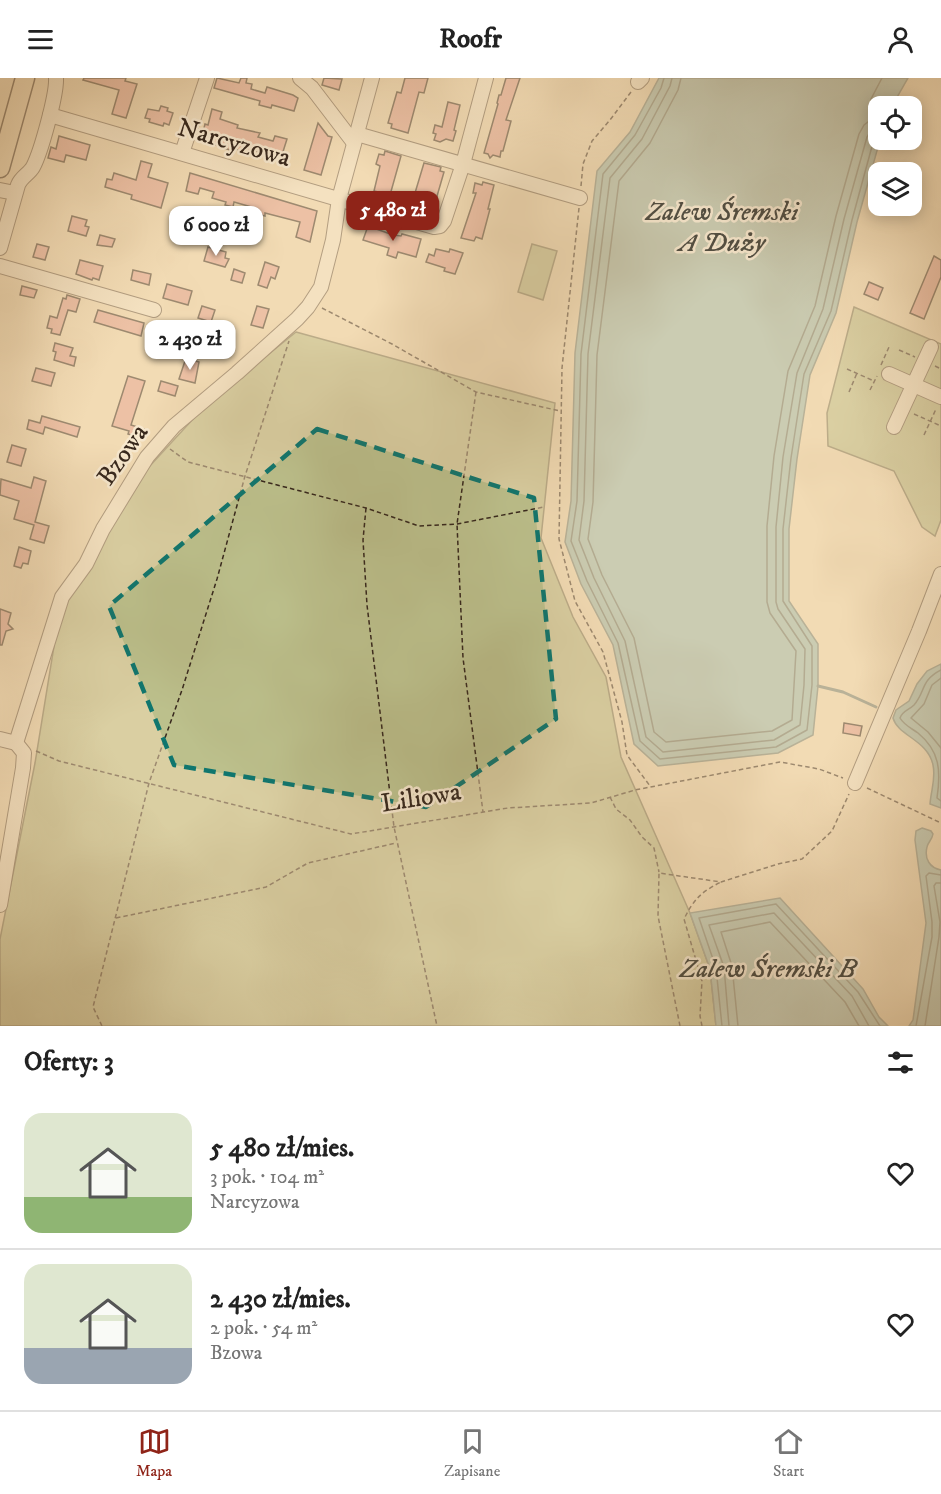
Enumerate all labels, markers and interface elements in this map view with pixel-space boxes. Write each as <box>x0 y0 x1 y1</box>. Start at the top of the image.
text: Roofr <box>439 22 502 56</box>
icon: menu <box>24 23 57 56</box>
icon: person <box>884 23 917 56</box>
map controls <box>868 96 922 216</box>
button: locate <box>868 96 922 150</box>
street label: Narcyzowa <box>173 111 295 175</box>
button: layers <box>868 162 922 216</box>
pin: 5 480 zł <box>331 191 455 242</box>
water label: Zalew Śremski A Duży <box>644 195 800 260</box>
text: 5 480 zł <box>360 198 426 223</box>
pin: 6 000 zł <box>154 206 278 257</box>
text: 6 000 zł <box>183 213 249 238</box>
pin: 2 430 zł <box>128 320 252 371</box>
text: 2 430 zł <box>159 327 221 352</box>
street label: Bzowa <box>90 418 156 492</box>
street label: Liliowa <box>379 775 463 821</box>
water label: Zalew Śremski B <box>678 952 858 986</box>
text: Oferty: 3 <box>24 1046 114 1079</box>
icon: filters <box>884 1046 917 1079</box>
text: 5 480 zł/mies. <box>210 1132 354 1165</box>
icon: home <box>72 1137 144 1209</box>
icon: heart <box>884 1157 917 1190</box>
text: 3 pok. · 104 m² <box>210 1165 324 1190</box>
text: Narcyzowa <box>210 1190 300 1215</box>
text: 2 430 zł/mies. <box>210 1283 351 1316</box>
icon: home <box>72 1288 144 1360</box>
icon: heart <box>884 1308 917 1341</box>
text: 2 pok. · 54 m² <box>210 1316 317 1341</box>
text: Bzowa <box>210 1341 262 1366</box>
tab: Mapa <box>136 1425 172 1481</box>
tab: Zapisane <box>444 1425 500 1481</box>
tab: Start <box>772 1425 805 1481</box>

